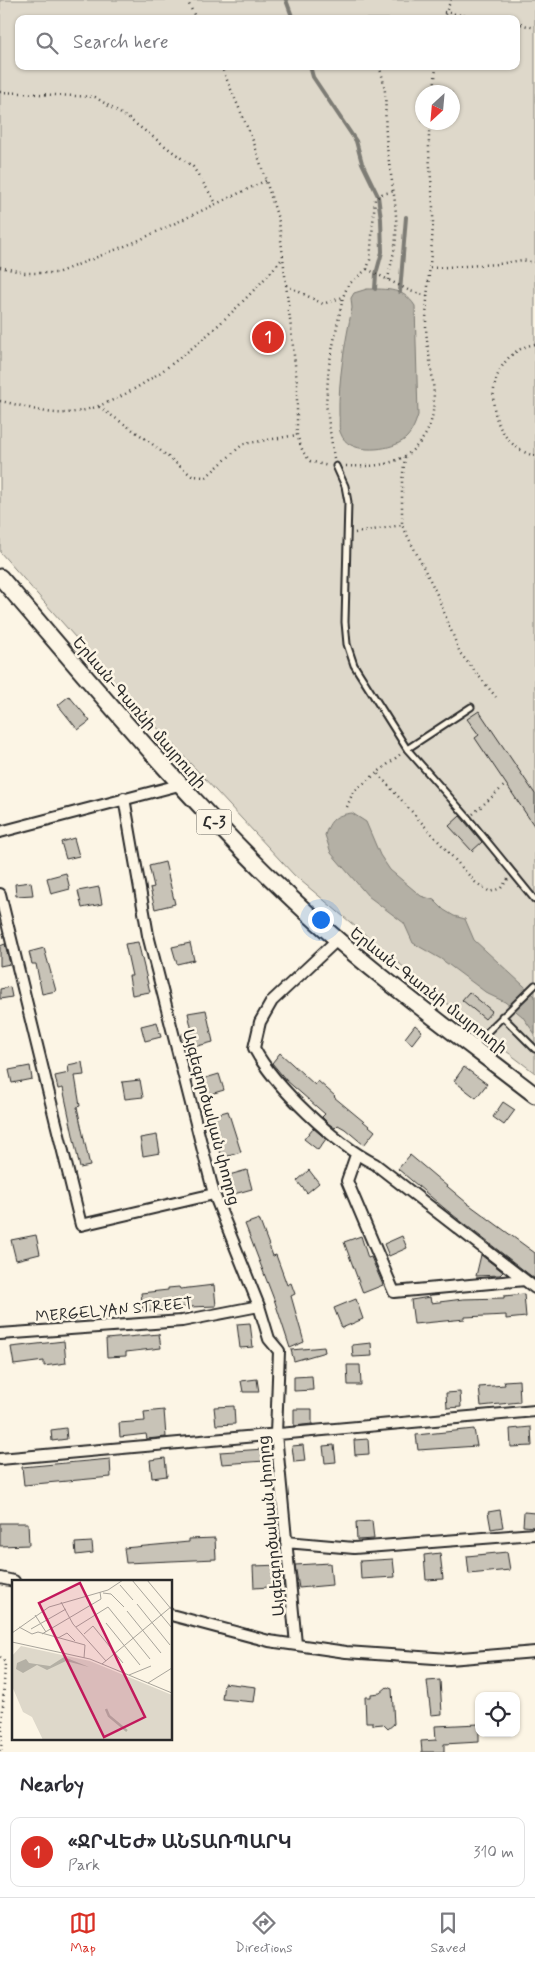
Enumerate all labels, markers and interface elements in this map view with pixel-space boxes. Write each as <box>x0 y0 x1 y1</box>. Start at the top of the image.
search box <box>15 15 520 70</box>
icon: search <box>33 29 61 57</box>
text: Search here <box>73 30 169 55</box>
north arrow <box>415 85 460 130</box>
pin: 1 <box>252 318 284 356</box>
street label: Երևան-Գառնի մայրուղի <box>67 633 211 793</box>
road number: Հ-3 <box>196 810 232 834</box>
your location <box>308 907 334 933</box>
street label: Երևան-Գառնի մայրուղի <box>345 923 511 1059</box>
street label: Այգեգործական փողոց <box>177 1027 244 1208</box>
street label: MERGELYAN STREET <box>34 1293 194 1328</box>
street label: Այգեգործական փողոց <box>253 1434 290 1617</box>
inset map <box>12 1580 172 1740</box>
map controls <box>475 1692 520 1737</box>
button: locate <box>475 1692 520 1737</box>
text: Nearby <box>20 1771 84 1799</box>
text: «ՋՐՎԵԺ» ԱՆՏԱՌՊԱՐԿ <box>68 1830 292 1855</box>
text: 1 <box>33 1842 41 1863</box>
text: 310 m <box>473 1842 514 1863</box>
text: Park <box>68 1855 100 1876</box>
tab: Map <box>69 1909 97 1957</box>
tab: Directions <box>235 1909 293 1957</box>
tab: Saved <box>431 1909 466 1957</box>

